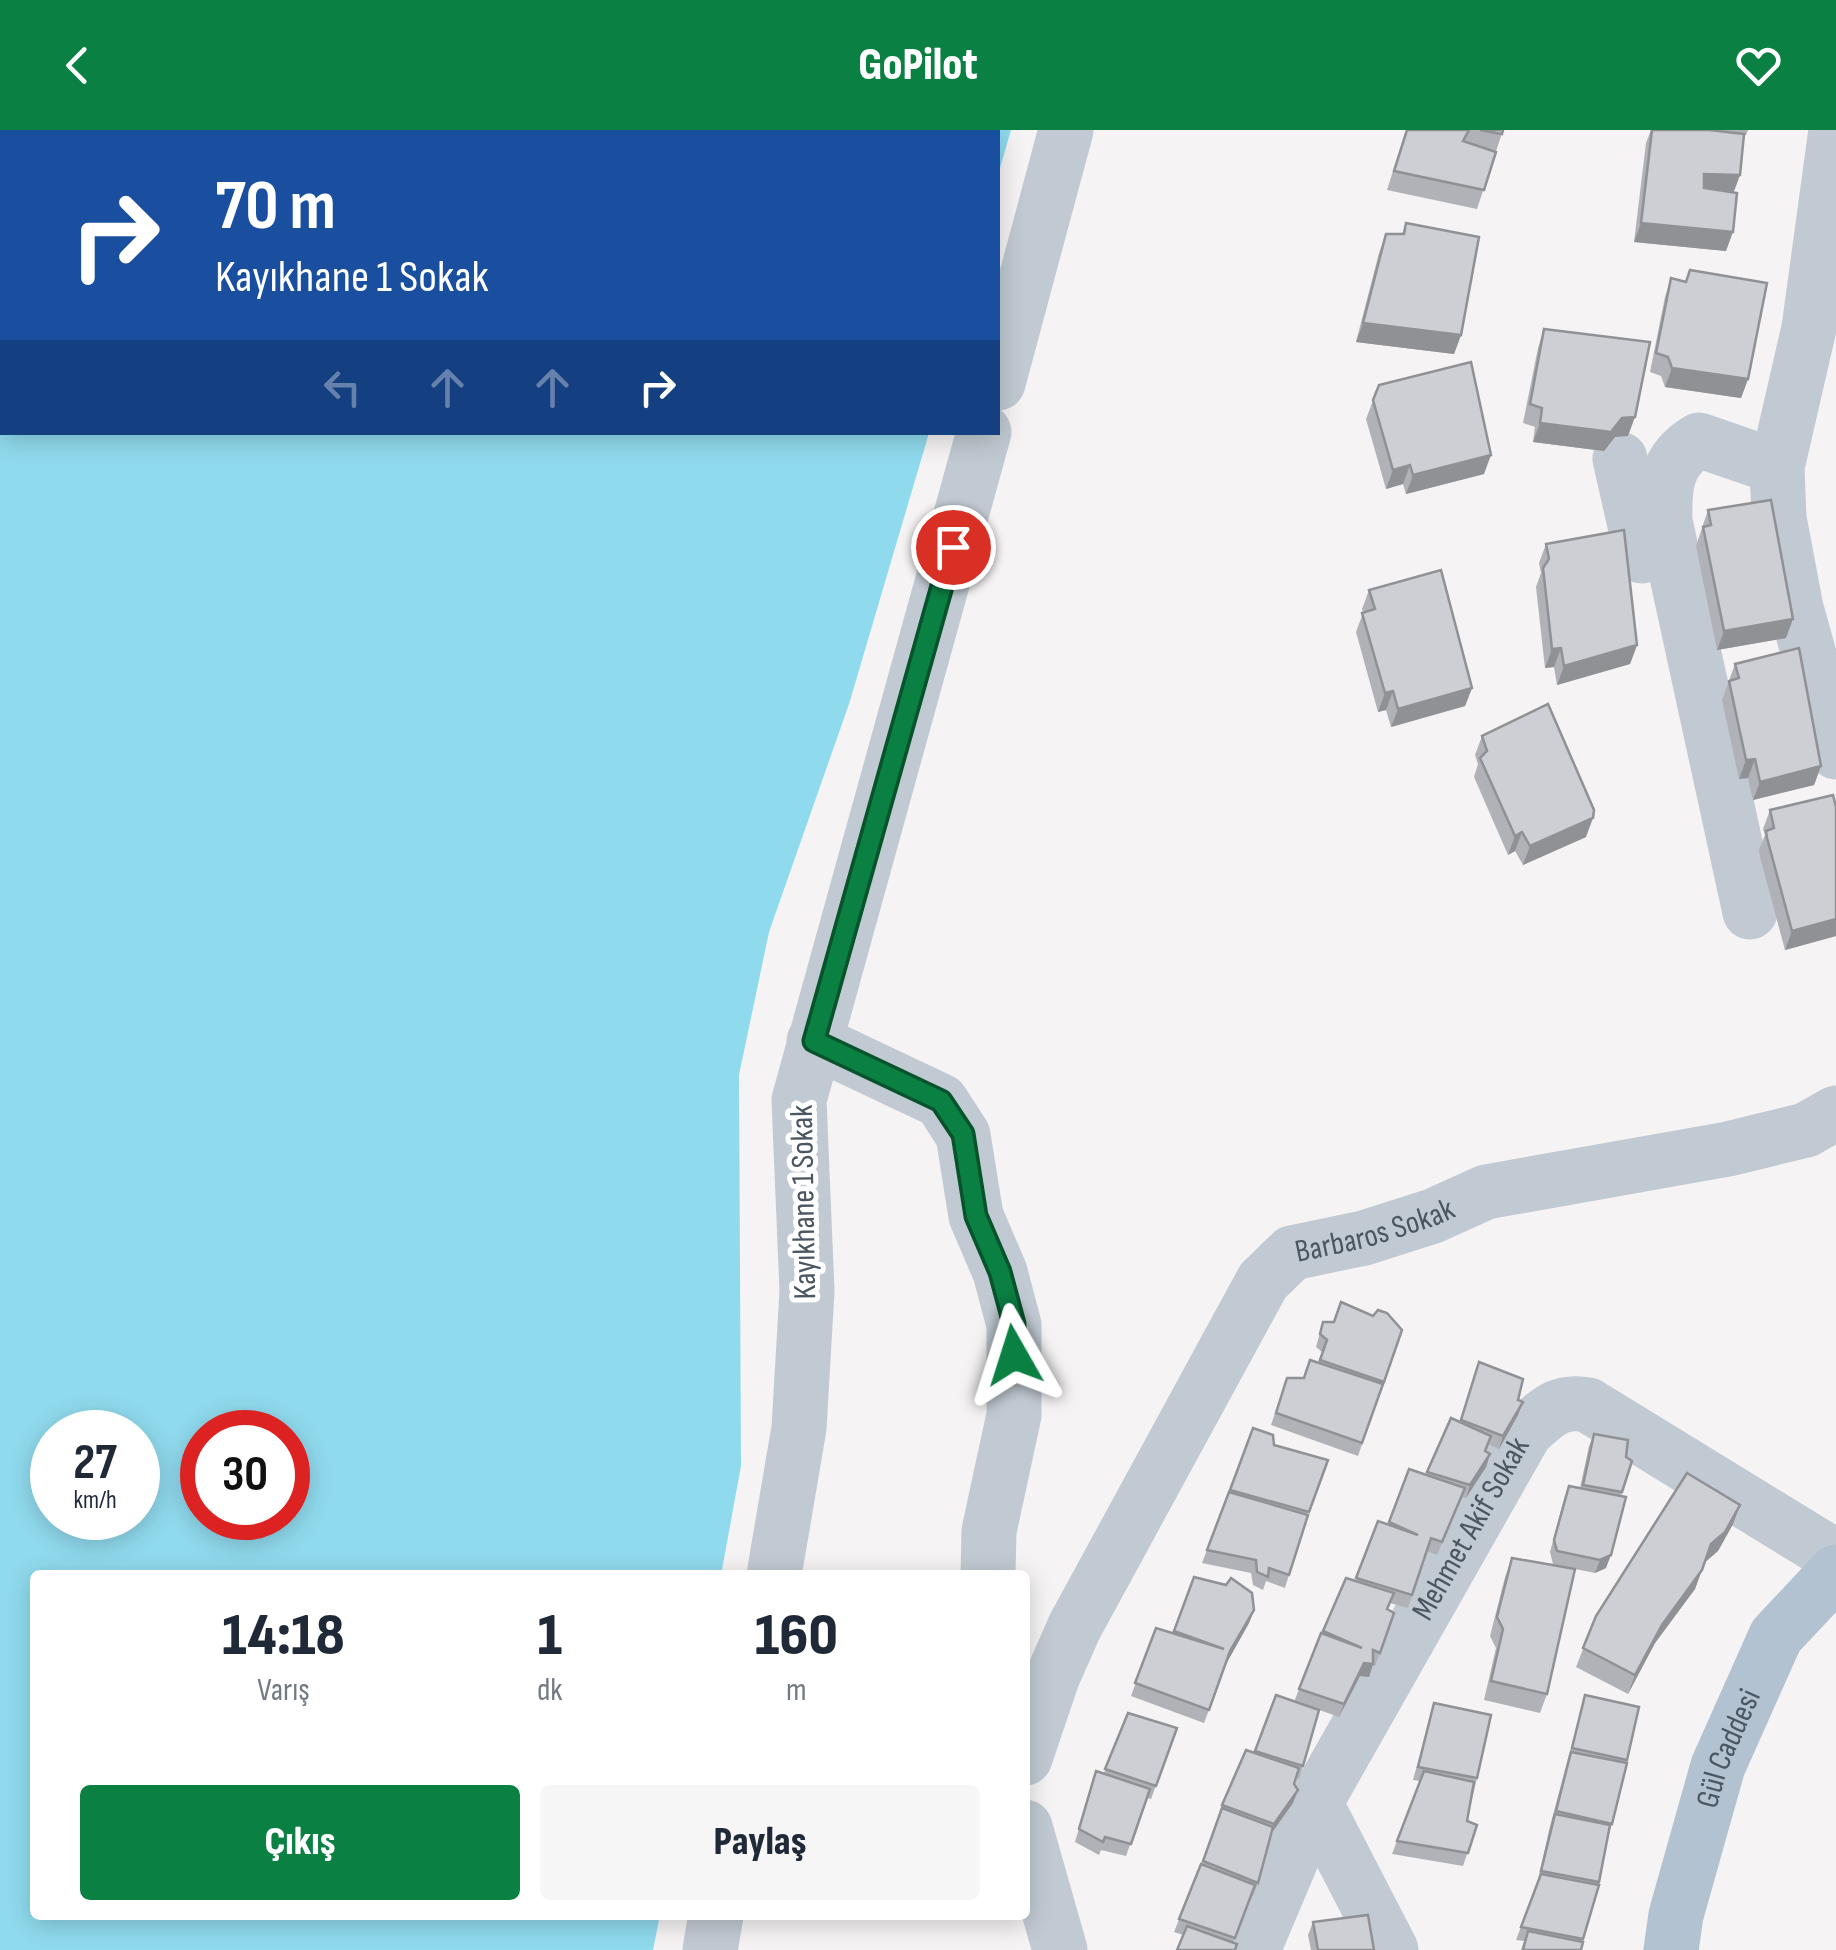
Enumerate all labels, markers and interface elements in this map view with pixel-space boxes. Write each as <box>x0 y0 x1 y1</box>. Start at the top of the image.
icon: back <box>50 38 105 93</box>
text: GoPilot <box>858 38 978 93</box>
icon: heart <box>1731 38 1786 93</box>
text: 70 m <box>215 165 336 249</box>
icon: right <box>50 170 180 300</box>
text: Kayıkhane 1 Sokak <box>215 250 489 305</box>
icon: left <box>315 360 370 415</box>
icon: ahead <box>420 360 475 415</box>
icon: ahead <box>525 360 580 415</box>
icon: right <box>630 360 685 415</box>
pin <box>911 505 996 590</box>
icon: arrive <box>926 520 981 575</box>
street label: Kayıkhane 1 Sokak <box>783 1104 825 1300</box>
street label: Barbaros Sokak <box>1292 1189 1461 1271</box>
position arrow <box>962 1303 1066 1407</box>
speed limit sign: 30 <box>180 1410 310 1540</box>
street label: Mehmet Akif Sokak <box>1403 1430 1538 1627</box>
text: 27 <box>73 1433 117 1493</box>
text: km/h <box>73 1485 117 1516</box>
text: 14:18 <box>222 1600 345 1672</box>
text: 1 <box>537 1600 562 1672</box>
text: 160 <box>755 1600 838 1672</box>
text: Varış <box>257 1671 310 1710</box>
text: dk <box>537 1671 563 1710</box>
text: m <box>786 1671 807 1710</box>
street label: Gül Caddesi <box>1688 1683 1769 1812</box>
button: Çıkış <box>80 1785 520 1900</box>
button: Paylaş <box>540 1785 980 1900</box>

